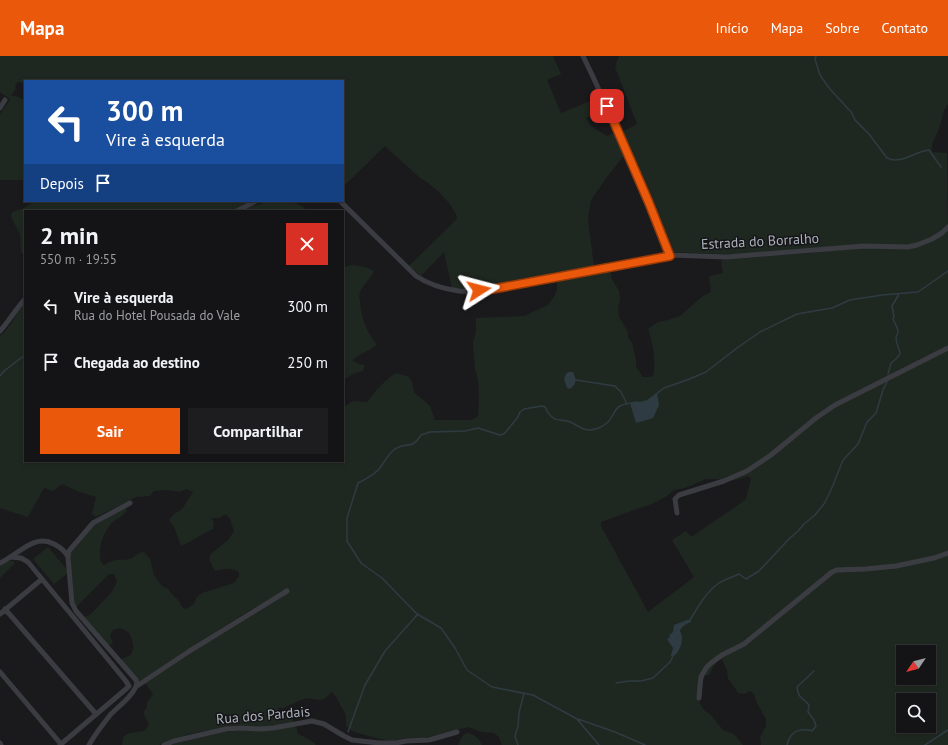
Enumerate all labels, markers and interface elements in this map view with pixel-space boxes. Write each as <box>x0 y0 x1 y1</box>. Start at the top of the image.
text: Mapa <box>20 16 64 40</box>
text: Início <box>716 19 749 37</box>
text: Mapa <box>771 19 803 37</box>
text: Sobre <box>825 19 860 37</box>
text: Contato <box>882 19 928 37</box>
pin <box>590 89 624 123</box>
text: 300 m <box>106 92 183 129</box>
icon: arrive <box>596 95 618 117</box>
icon: left <box>40 96 92 148</box>
text: Vire à esquerda <box>106 128 225 151</box>
icon: arrive <box>92 172 114 194</box>
text: Depois <box>40 174 84 193</box>
text: 2 min <box>40 220 99 251</box>
button: close <box>286 223 328 265</box>
street label: Estrada do Borralho <box>700 229 820 253</box>
text: 550 m · 19:55 <box>40 251 117 268</box>
position arrow <box>458 269 500 311</box>
text: Vire à esquerda <box>74 288 173 307</box>
icon: left <box>40 295 62 317</box>
text: 300 m <box>287 297 328 316</box>
text: Rua do Hotel Pousada do Vale <box>74 307 240 324</box>
icon: arrive <box>40 351 62 373</box>
text: Chegada ao destino <box>74 353 200 372</box>
text: 250 m <box>287 353 328 372</box>
button: Sair <box>40 408 180 454</box>
button: Compartilhar <box>188 408 328 454</box>
north arrow <box>896 645 936 685</box>
map controls <box>896 645 936 733</box>
button: search <box>896 693 936 733</box>
street label: Rua dos Pardais <box>215 702 311 728</box>

